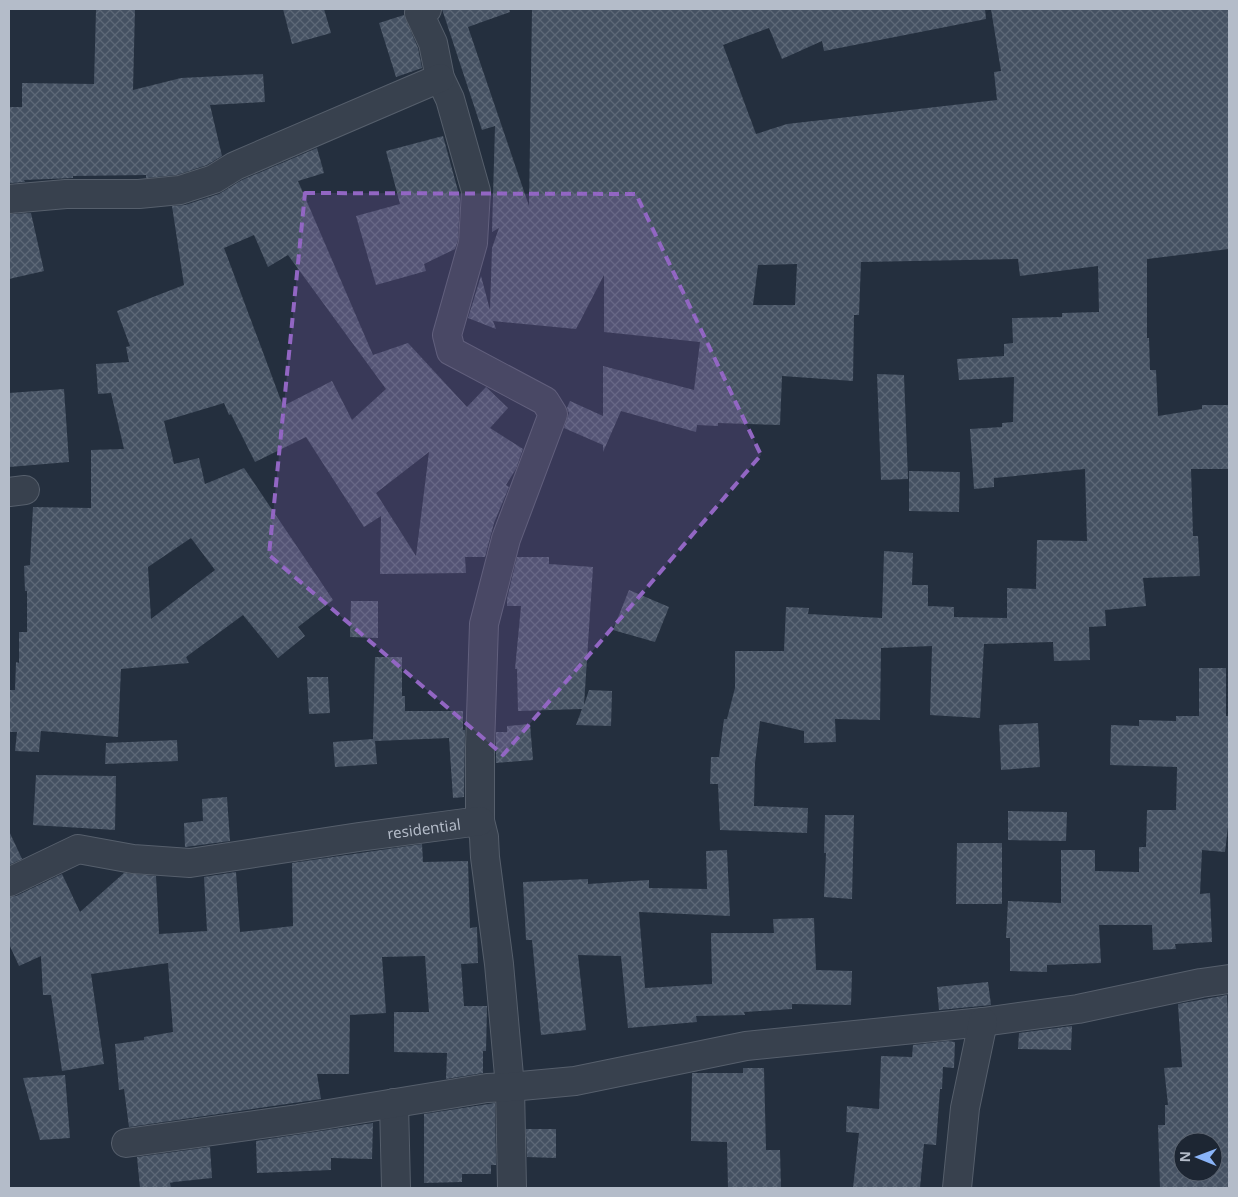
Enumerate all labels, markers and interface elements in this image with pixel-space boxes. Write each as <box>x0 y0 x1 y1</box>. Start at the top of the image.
street label: residential <box>386 814 462 843</box>
north arrow <box>1173 1132 1223 1182</box>
text: N <box>1175 1151 1194 1163</box>

